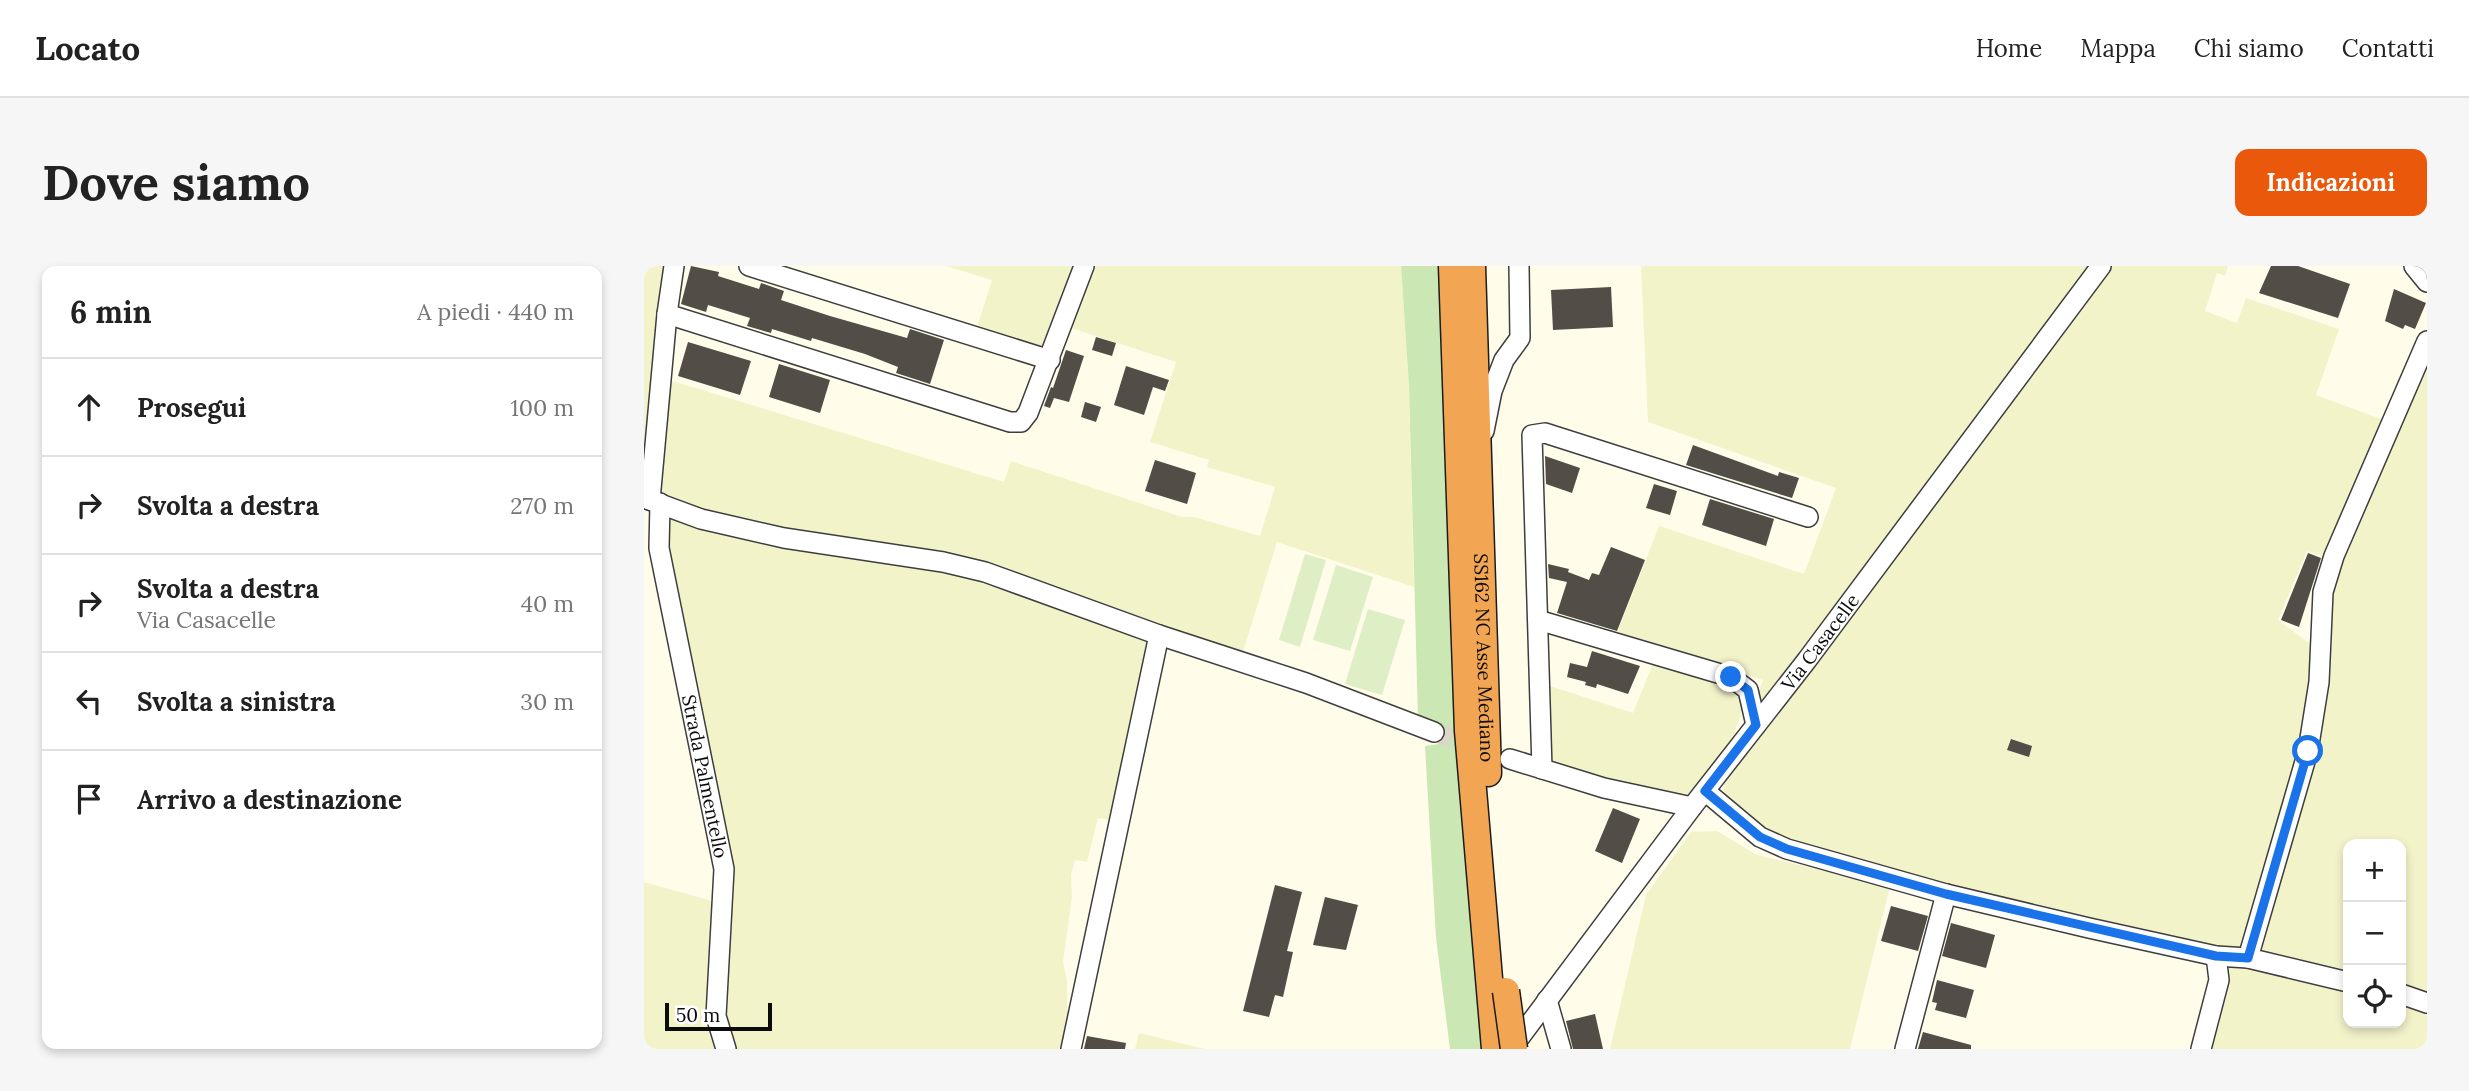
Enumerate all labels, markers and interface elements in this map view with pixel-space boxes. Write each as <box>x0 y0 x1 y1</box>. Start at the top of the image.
text: Locato <box>35 27 140 69</box>
text: Home <box>1976 33 2042 64</box>
text: Mappa <box>2080 33 2156 64</box>
text: Chi siamo <box>2194 33 2304 64</box>
text: Contatti <box>2342 33 2434 64</box>
button: Indicazioni <box>2235 149 2427 216</box>
text: Dove siamo <box>42 151 310 213</box>
text: 6 min <box>70 293 152 331</box>
text: A piedi · 440 m <box>417 297 574 326</box>
icon: ahead <box>70 388 108 426</box>
text: Prosegui <box>137 391 246 424</box>
text: 100 m <box>510 393 574 422</box>
icon: right <box>70 486 108 524</box>
text: Svolta a destra <box>137 489 319 522</box>
text: 270 m <box>510 491 574 520</box>
street label: SS162 NC Asse Mediano <box>1469 553 1500 763</box>
text: Svolta a destra <box>137 572 319 605</box>
icon: right <box>70 584 108 622</box>
text: 40 m <box>521 589 574 618</box>
street label: Via Casacelle <box>1775 589 1864 696</box>
text: Via Casacelle <box>137 605 276 634</box>
route end <box>1715 661 1746 692</box>
icon: left <box>70 682 108 720</box>
text: Svolta a sinistra <box>137 685 336 718</box>
text: 30 m <box>520 687 574 716</box>
street label: Strada Palmentello <box>677 692 734 860</box>
route start <box>2292 735 2323 766</box>
icon: arrive <box>70 780 108 818</box>
text: Arrivo a destinazione <box>137 783 402 816</box>
map controls <box>2343 839 2406 1028</box>
button: + <box>2343 839 2406 902</box>
button: − <box>2343 902 2406 965</box>
button: locate <box>2343 965 2406 1028</box>
scale bar <box>665 1000 772 1032</box>
text: 50 m <box>676 1003 720 1027</box>

